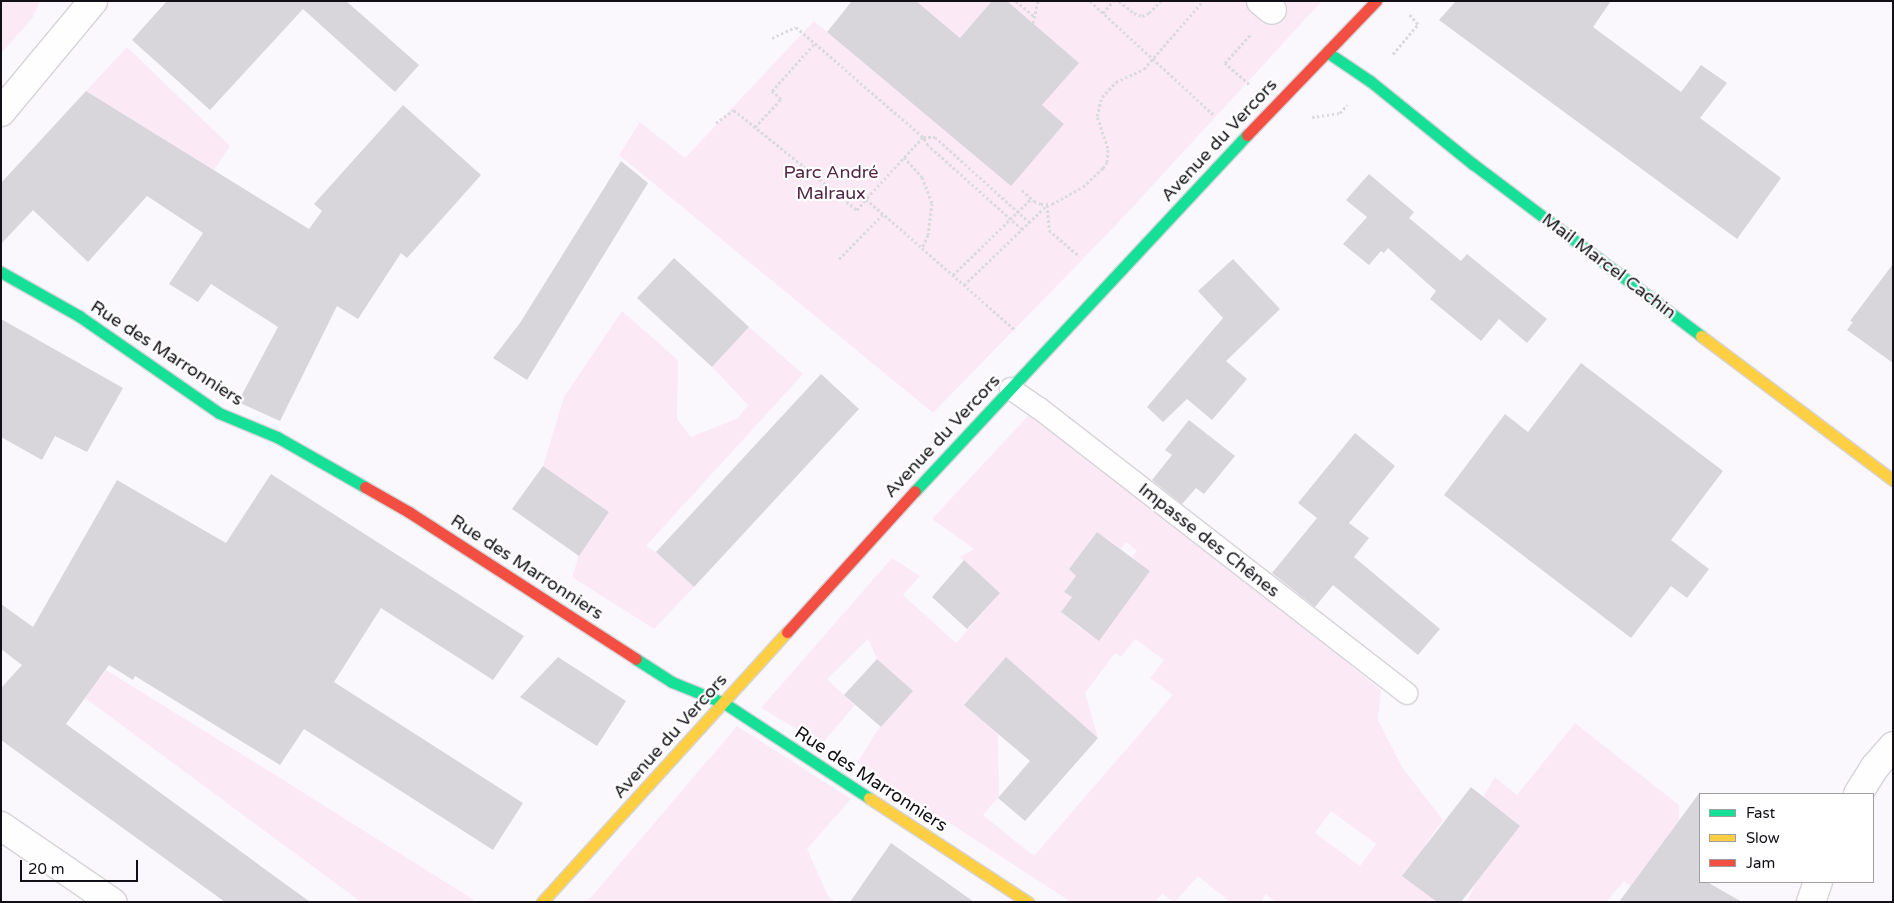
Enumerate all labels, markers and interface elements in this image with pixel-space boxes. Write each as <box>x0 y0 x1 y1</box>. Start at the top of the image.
street label: Avenue du Vercors <box>1156 74 1282 206</box>
park label: Parc André Malraux <box>783 162 879 204</box>
street label: Mail Marcel Cachin <box>1538 208 1680 324</box>
street label: Rue des Marronniers <box>87 296 247 410</box>
street label: Avenue du Vercors <box>879 370 1005 502</box>
street label: Impasse des Chênes <box>1134 478 1284 602</box>
street label: Rue des Marronniers <box>447 510 607 624</box>
street label: Avenue du Vercors <box>608 669 732 803</box>
street label: Rue des Marronniers <box>791 722 951 836</box>
legend <box>1699 793 1874 883</box>
text: Fast <box>1746 804 1775 822</box>
text: Slow <box>1746 829 1780 847</box>
scale bar <box>22 850 140 882</box>
text: Jam <box>1746 854 1775 872</box>
text: 20 m <box>28 860 65 878</box>

